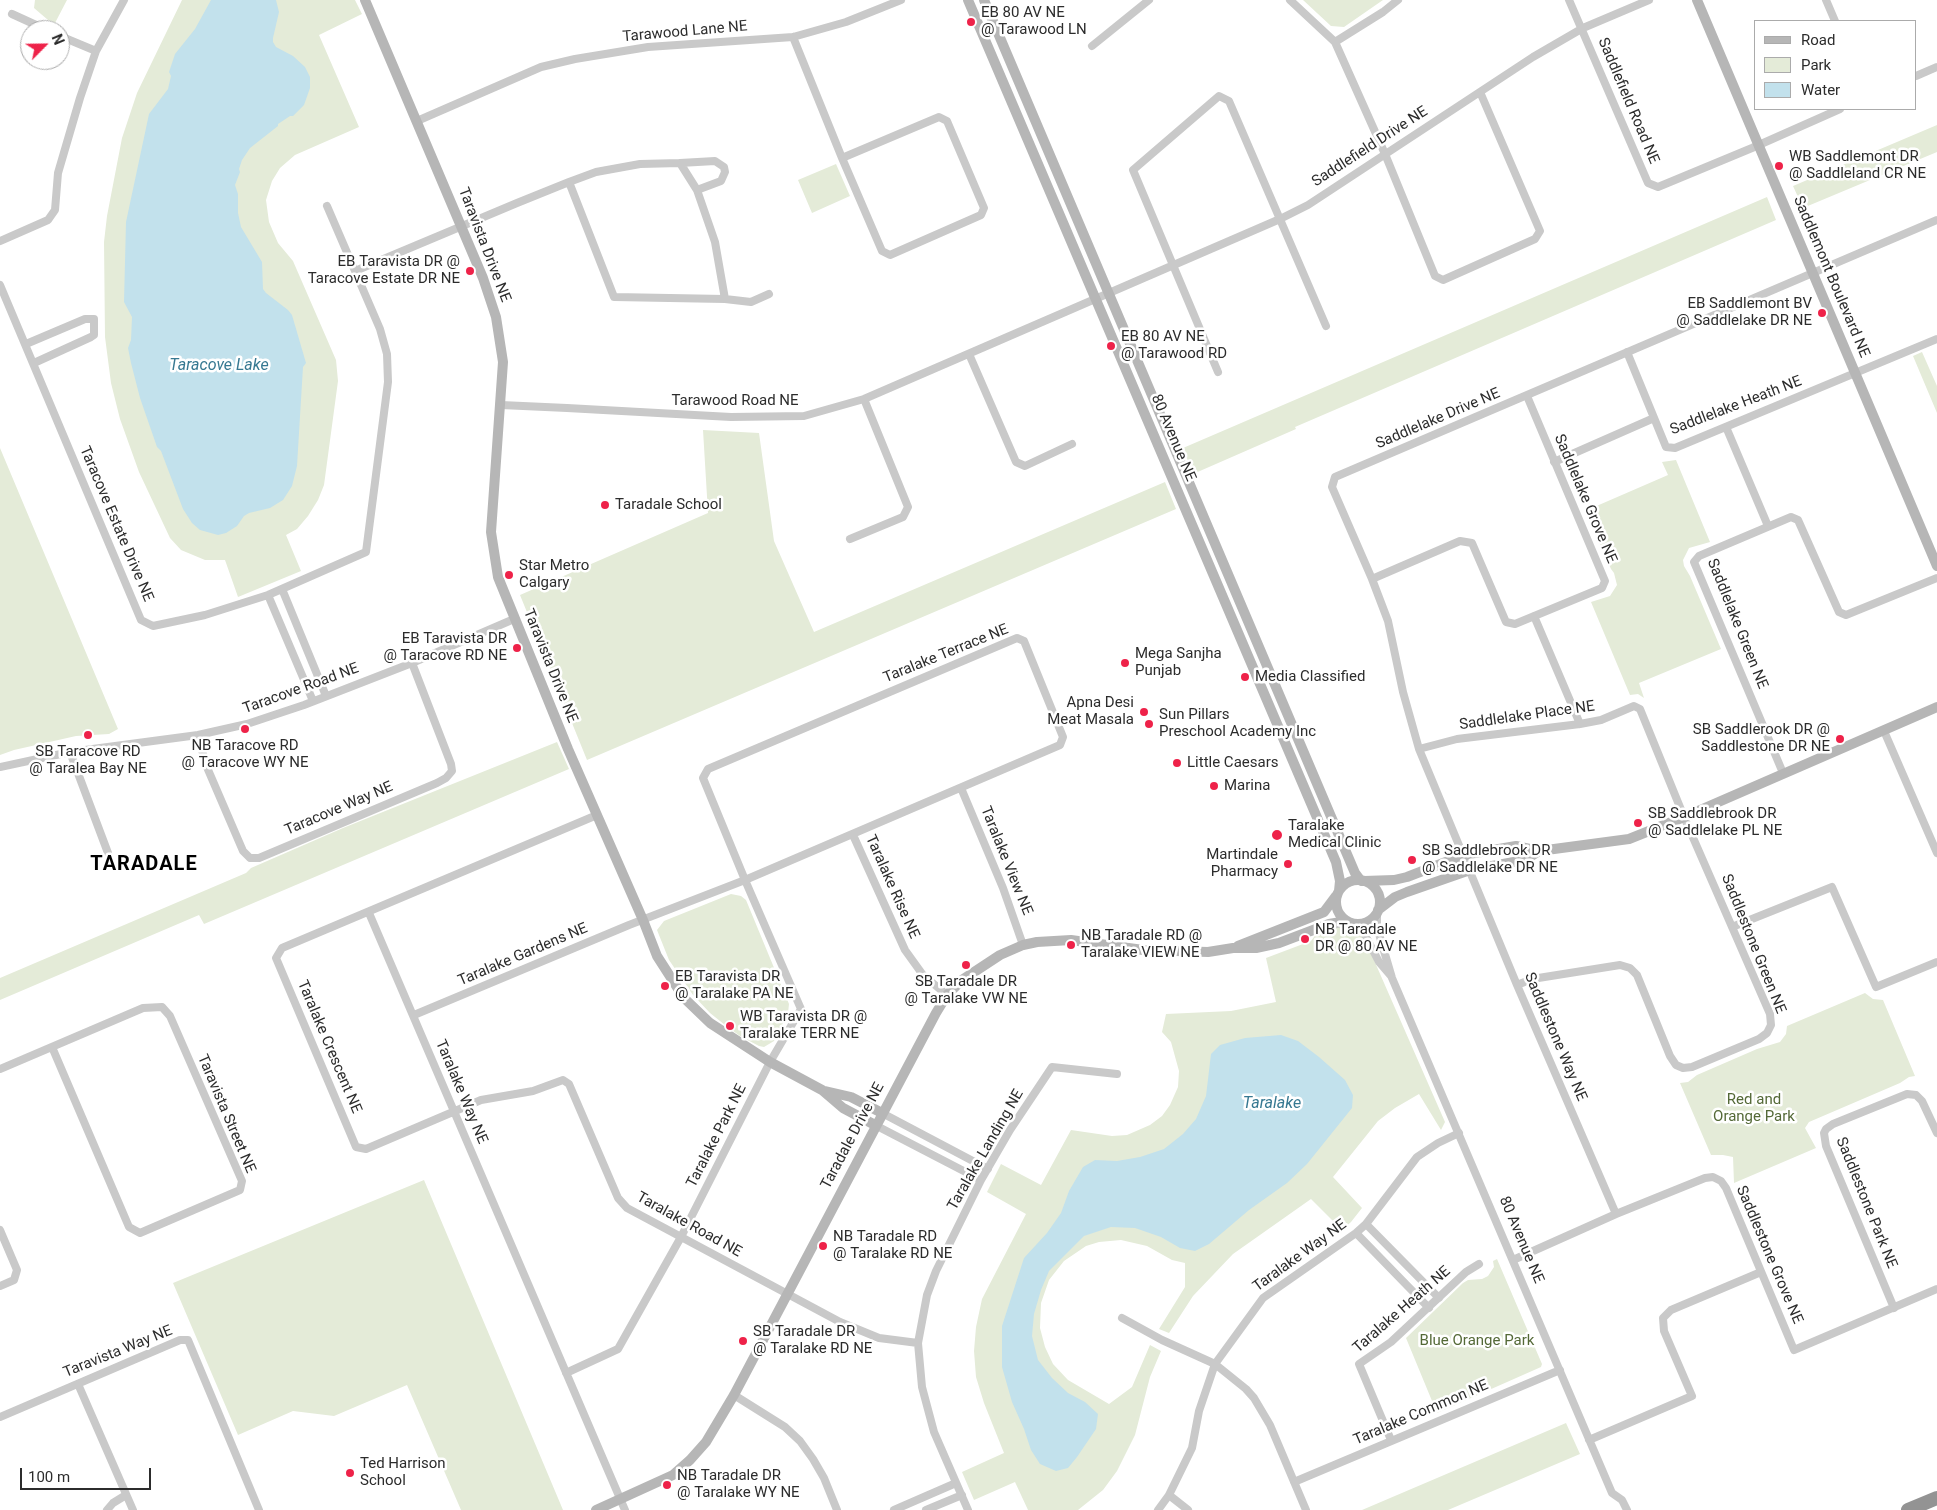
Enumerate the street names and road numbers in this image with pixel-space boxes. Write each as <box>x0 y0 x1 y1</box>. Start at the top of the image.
street label: Tarawood Lane NE <box>622 18 748 46</box>
street label: Saddlefield Road NE <box>1593 35 1663 167</box>
street label: Saddlefield Drive NE <box>1309 103 1431 191</box>
street label: Taravista Drive NE <box>454 185 514 305</box>
street label: Saddlemont Boulevard NE <box>1789 194 1873 360</box>
street label: Saddlelake Heath NE <box>1668 373 1804 439</box>
street label: Saddlelake Drive NE <box>1373 385 1503 453</box>
street label: Tarawood Road NE <box>671 392 799 410</box>
street label: 80 Avenue NE <box>1147 392 1199 484</box>
street label: Saddlelake Grove NE <box>1550 432 1620 566</box>
street label: Taracove Estate Drive NE <box>75 444 157 604</box>
street label: Saddlelake Green NE <box>1703 556 1771 692</box>
street label: Taravista Drive NE <box>519 606 581 726</box>
street label: Taralake Terrace NE <box>881 621 1011 687</box>
street label: Taracove Road NE <box>241 660 361 718</box>
street label: Saddlelake Place NE <box>1458 698 1596 734</box>
street label: Taracove Way NE <box>282 778 396 840</box>
street label: Taralake View NE <box>976 804 1036 918</box>
street label: Taralake Rise NE <box>861 832 923 942</box>
street label: Saddlestone Green NE <box>1717 872 1789 1016</box>
street label: Taralake Gardens NE <box>456 920 590 990</box>
street label: Saddlestone Way NE <box>1520 970 1590 1104</box>
street label: Taralake Crescent NE <box>293 978 365 1116</box>
street label: Taralake Way NE <box>431 1037 491 1147</box>
street label: Taravista Street NE <box>193 1052 259 1176</box>
street label: Taradale Drive NE <box>817 1080 889 1192</box>
street label: Taralake Park NE <box>683 1081 751 1191</box>
street label: Taralake Landing NE <box>944 1086 1028 1214</box>
street label: Saddlestone Park NE <box>1831 1135 1901 1271</box>
street label: Saddlestone Grove NE <box>1732 1183 1806 1327</box>
street label: Taralake Road NE <box>633 1189 745 1261</box>
street label: 80 Avenue NE <box>1495 1194 1547 1286</box>
street label: Taralake Way NE <box>1250 1216 1350 1296</box>
street label: Taralake Heath NE <box>1350 1263 1454 1357</box>
street label: Taravista Way NE <box>61 1322 175 1382</box>
street label: Taralake Common NE <box>1351 1376 1491 1450</box>

